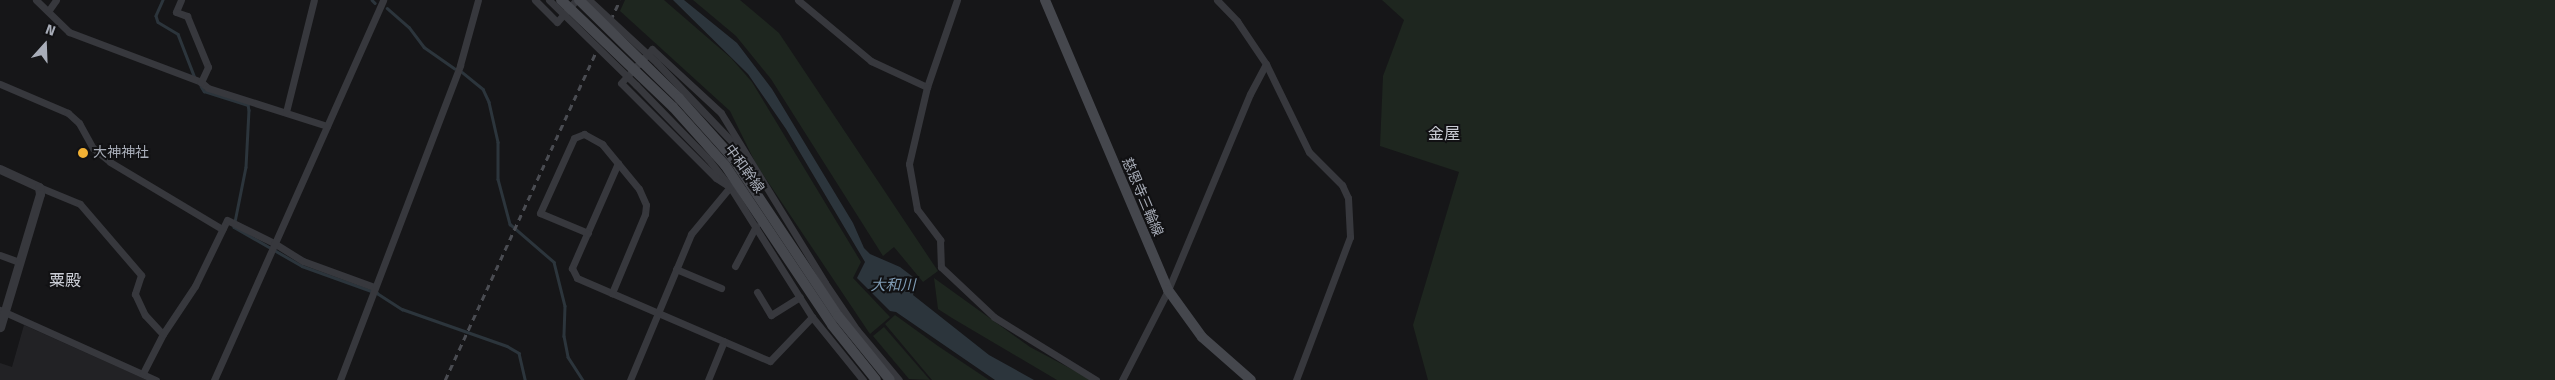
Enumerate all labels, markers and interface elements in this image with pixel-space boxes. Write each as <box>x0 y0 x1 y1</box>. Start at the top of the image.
north arrow <box>20 20 70 70</box>
text: N <box>43 21 58 40</box>
district label: 金屋 <box>1428 124 1460 144</box>
street label: 中和幹線 <box>721 141 767 197</box>
place label: 大神神社 <box>93 145 149 161</box>
marker: 大神神社 <box>77 147 89 159</box>
street label: 慈恩寺三輪線 <box>1118 155 1166 239</box>
district label: 粟殿 <box>49 271 81 291</box>
water label: 大和川 <box>871 277 915 295</box>

